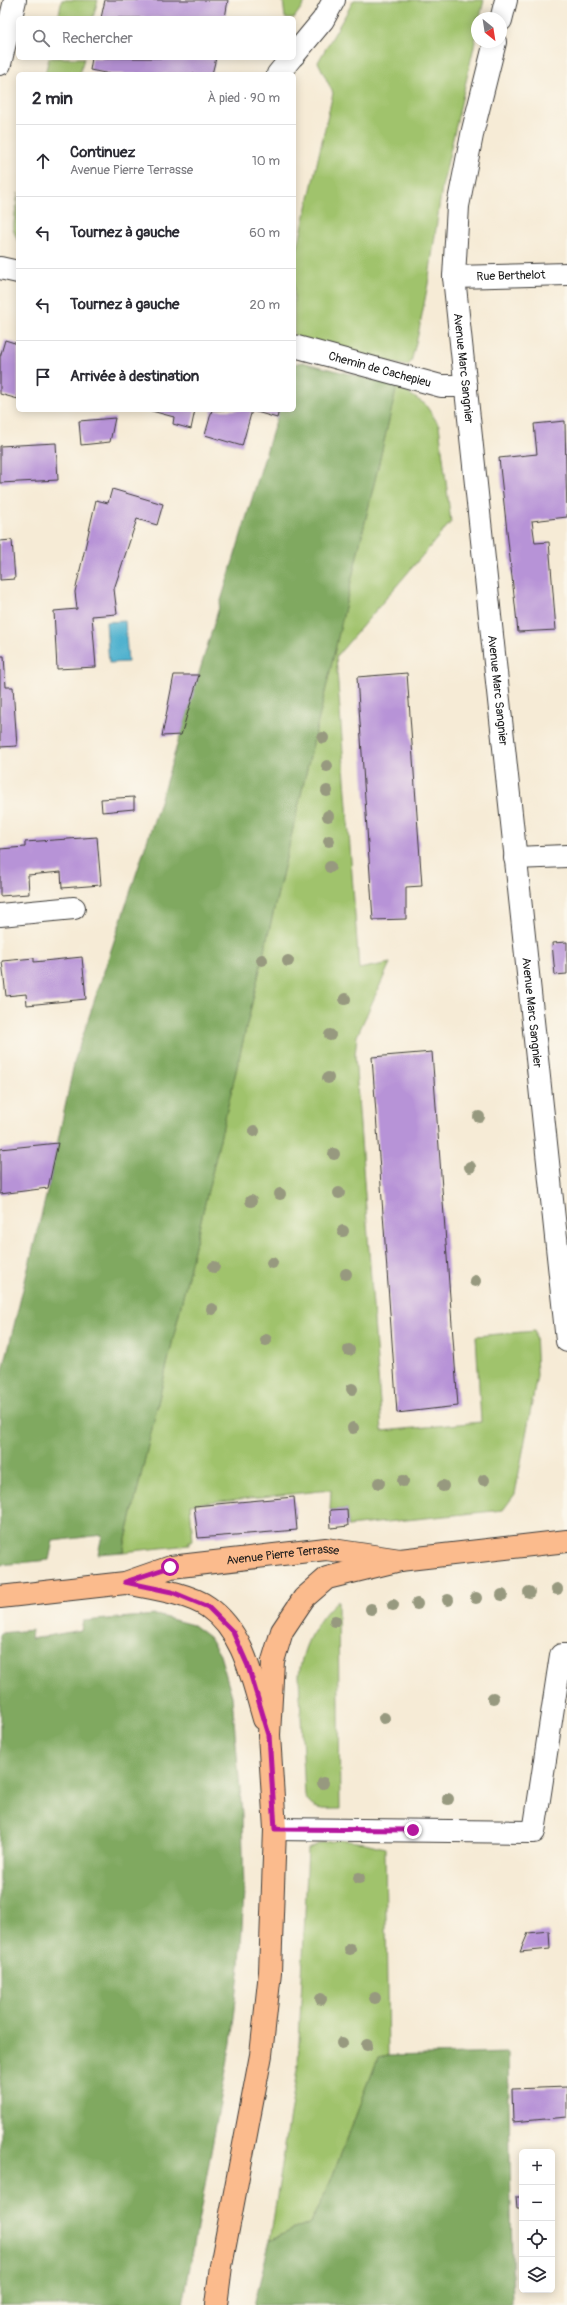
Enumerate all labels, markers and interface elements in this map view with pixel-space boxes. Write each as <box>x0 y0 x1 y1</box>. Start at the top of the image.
north arrow <box>471 12 507 48</box>
search box <box>16 16 296 60</box>
icon: search <box>30 27 52 49</box>
text: Rechercher <box>62 29 133 48</box>
text: 2 min <box>32 88 73 109</box>
text: À pied · 90 m <box>207 90 280 106</box>
text: Continuez <box>70 143 135 162</box>
icon: ahead <box>32 150 54 172</box>
text: 10 m <box>252 153 280 169</box>
text: Avenue Pierre Terrasse <box>70 162 193 178</box>
icon: left <box>32 222 54 244</box>
text: Tournez à gauche <box>70 223 180 242</box>
text: 60 m <box>249 225 280 241</box>
street label: Rue Berthelot <box>476 267 546 284</box>
icon: left <box>32 294 54 316</box>
text: Tournez à gauche <box>70 295 180 314</box>
text: 20 m <box>249 297 280 313</box>
street label: Avenue Marc Sangnier <box>450 312 477 425</box>
street label: Chemin de Cachepieu <box>327 348 433 391</box>
icon: arrive <box>32 366 54 388</box>
text: Arrivée à destination <box>70 367 199 386</box>
street label: Avenue Marc Sangnier <box>485 634 511 747</box>
street label: Avenue Marc Sangnier <box>519 957 546 1069</box>
street label: Avenue Pierre Terrasse <box>225 1541 340 1568</box>
route start <box>161 1558 179 1576</box>
route end <box>404 1821 422 1839</box>
map controls <box>519 2149 555 2293</box>
button: + <box>519 2149 555 2185</box>
button: − <box>519 2185 555 2221</box>
button: locate <box>519 2221 555 2257</box>
button: layers <box>519 2257 555 2293</box>

